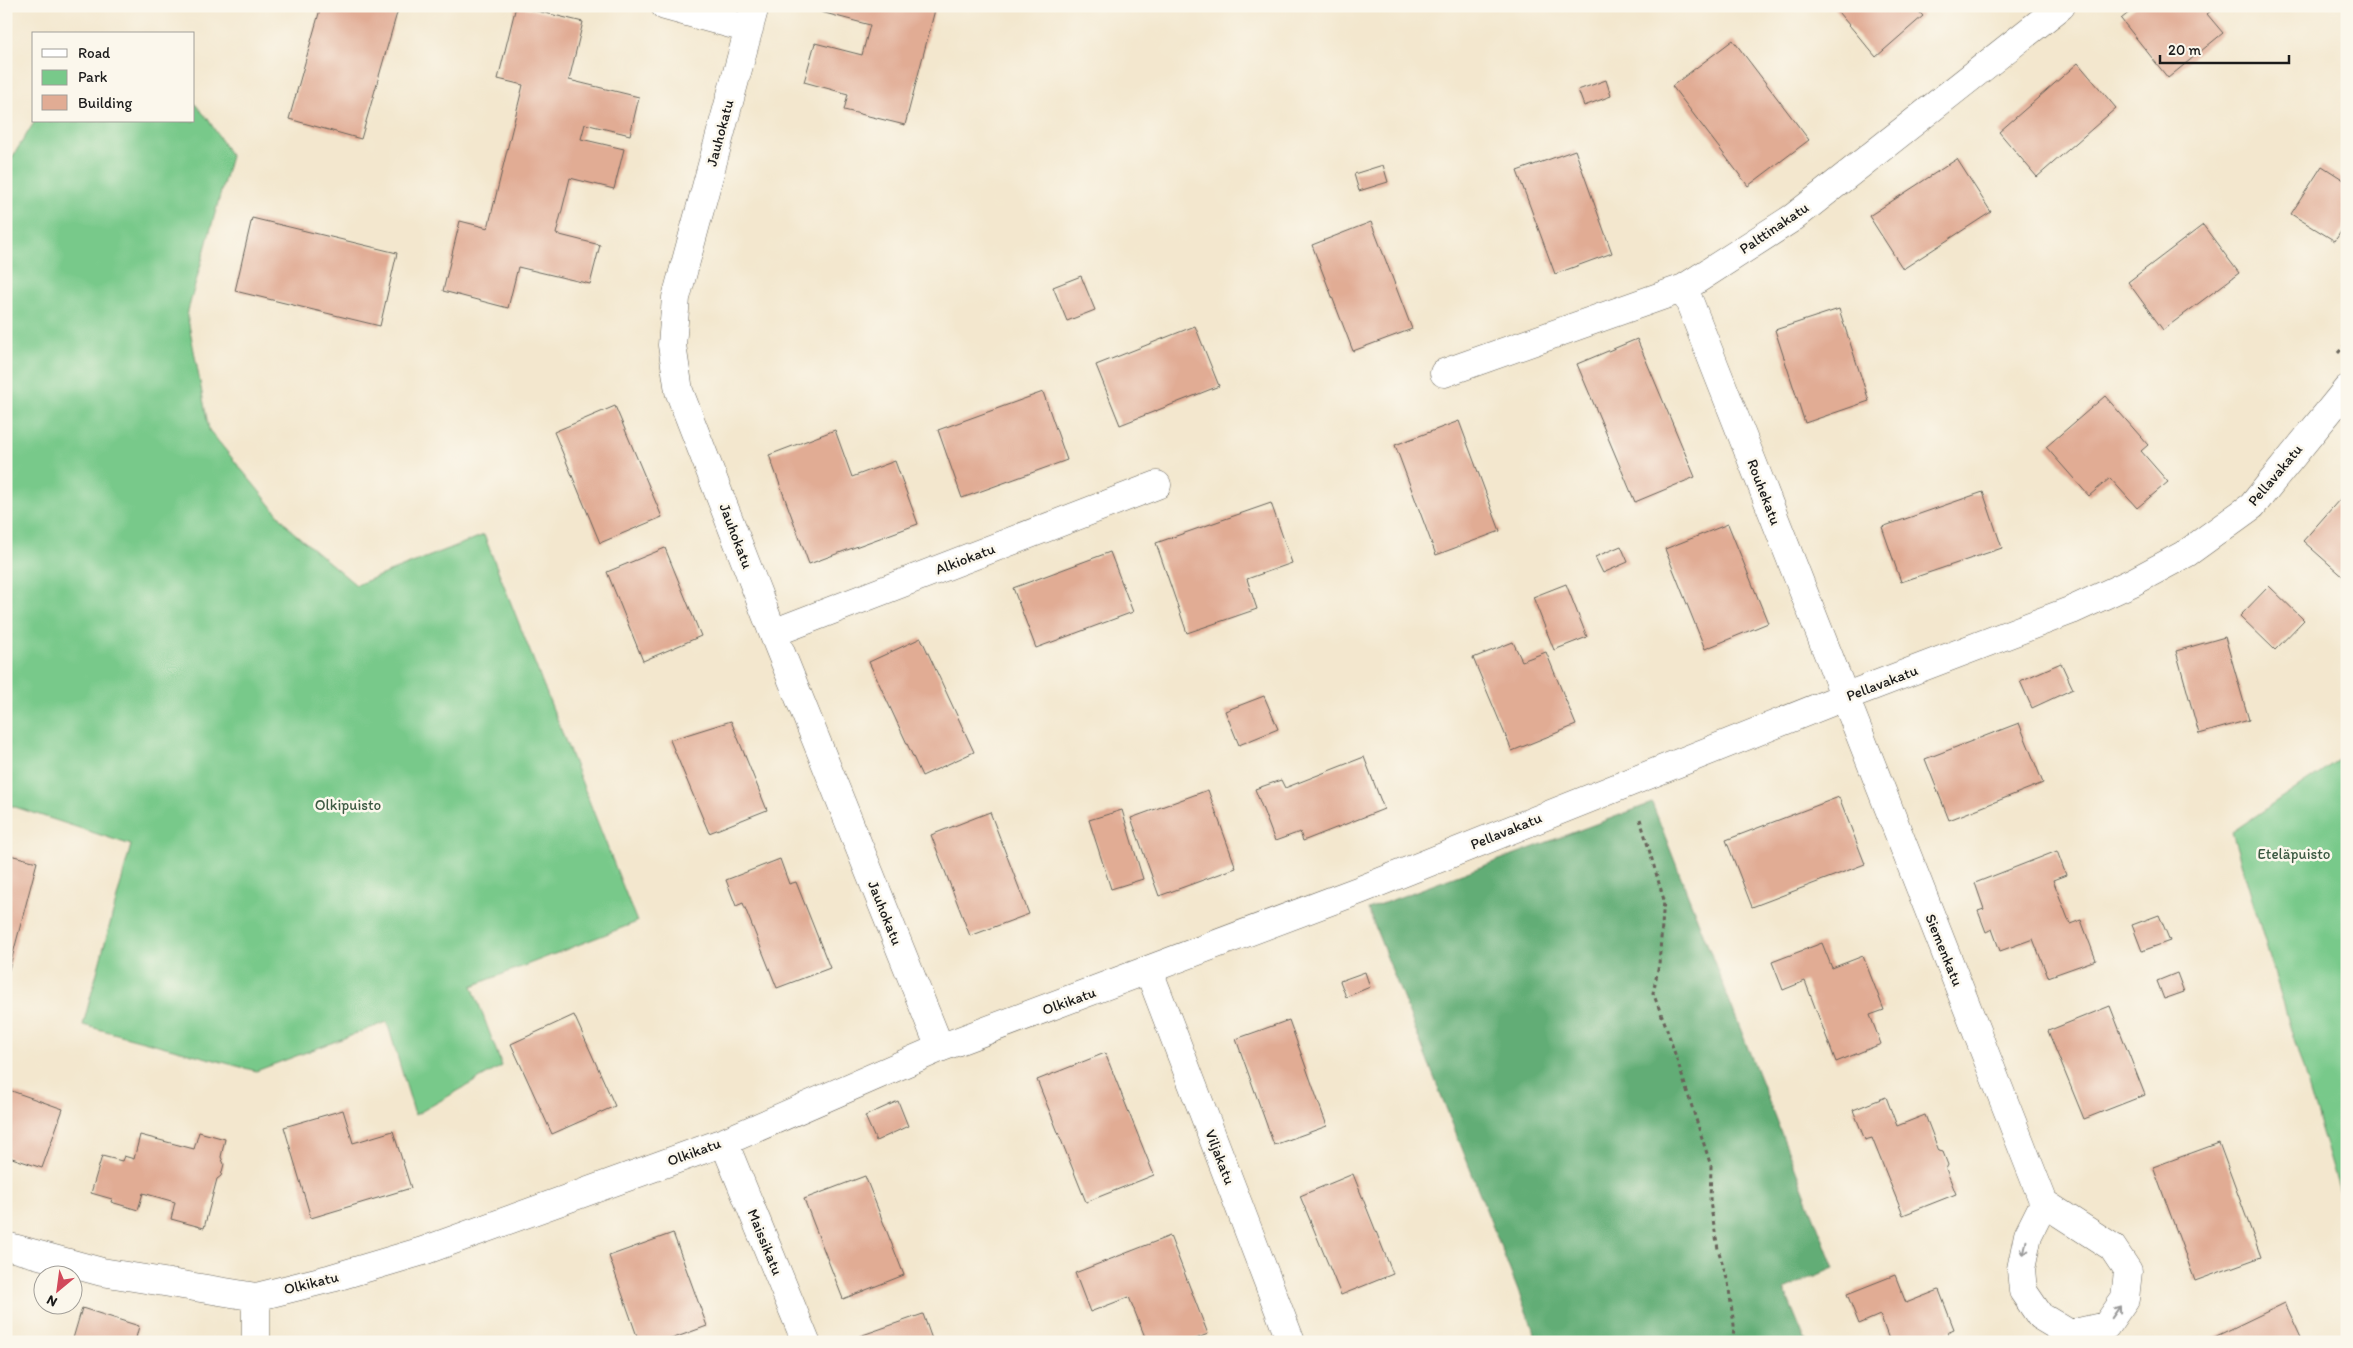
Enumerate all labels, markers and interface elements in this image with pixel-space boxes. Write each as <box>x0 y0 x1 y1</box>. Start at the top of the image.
legend <box>32 32 195 122</box>
scale bar <box>2160 32 2289 64</box>
text: 20 m <box>2168 41 2202 59</box>
text: Road <box>78 44 111 62</box>
text: Park <box>78 68 108 86</box>
text: Building <box>78 94 132 112</box>
street label: Jauhokatu <box>703 98 737 168</box>
street label: Palttinakatu <box>1736 198 1812 258</box>
street label: Pellavakatu <box>2244 440 2306 510</box>
street label: Rouhekatu <box>1743 456 1785 528</box>
street label: Jauhokatu <box>715 501 757 571</box>
street label: Alkiokatu <box>933 539 997 579</box>
street label: Pellavakatu <box>1844 661 1920 705</box>
park label: Olkipuisto <box>315 796 381 814</box>
street label: Pellavakatu <box>1468 809 1544 853</box>
park label: Eteläpuisto <box>2257 845 2331 863</box>
street label: Jauhokatu <box>864 878 906 948</box>
street label: Siemenkatu <box>1921 911 1967 989</box>
street label: Olkikatu <box>1040 983 1099 1019</box>
street label: Viljakatu <box>1201 1127 1239 1187</box>
street label: Olkikatu <box>665 1134 724 1170</box>
street label: Maissikatu <box>744 1206 786 1278</box>
one-way arrow <box>2020 1240 2030 1256</box>
north arrow <box>32 1266 82 1316</box>
street label: Olkikatu <box>282 1267 341 1298</box>
text: N <box>44 1291 60 1311</box>
one-way arrow <box>2111 1305 2121 1319</box>

